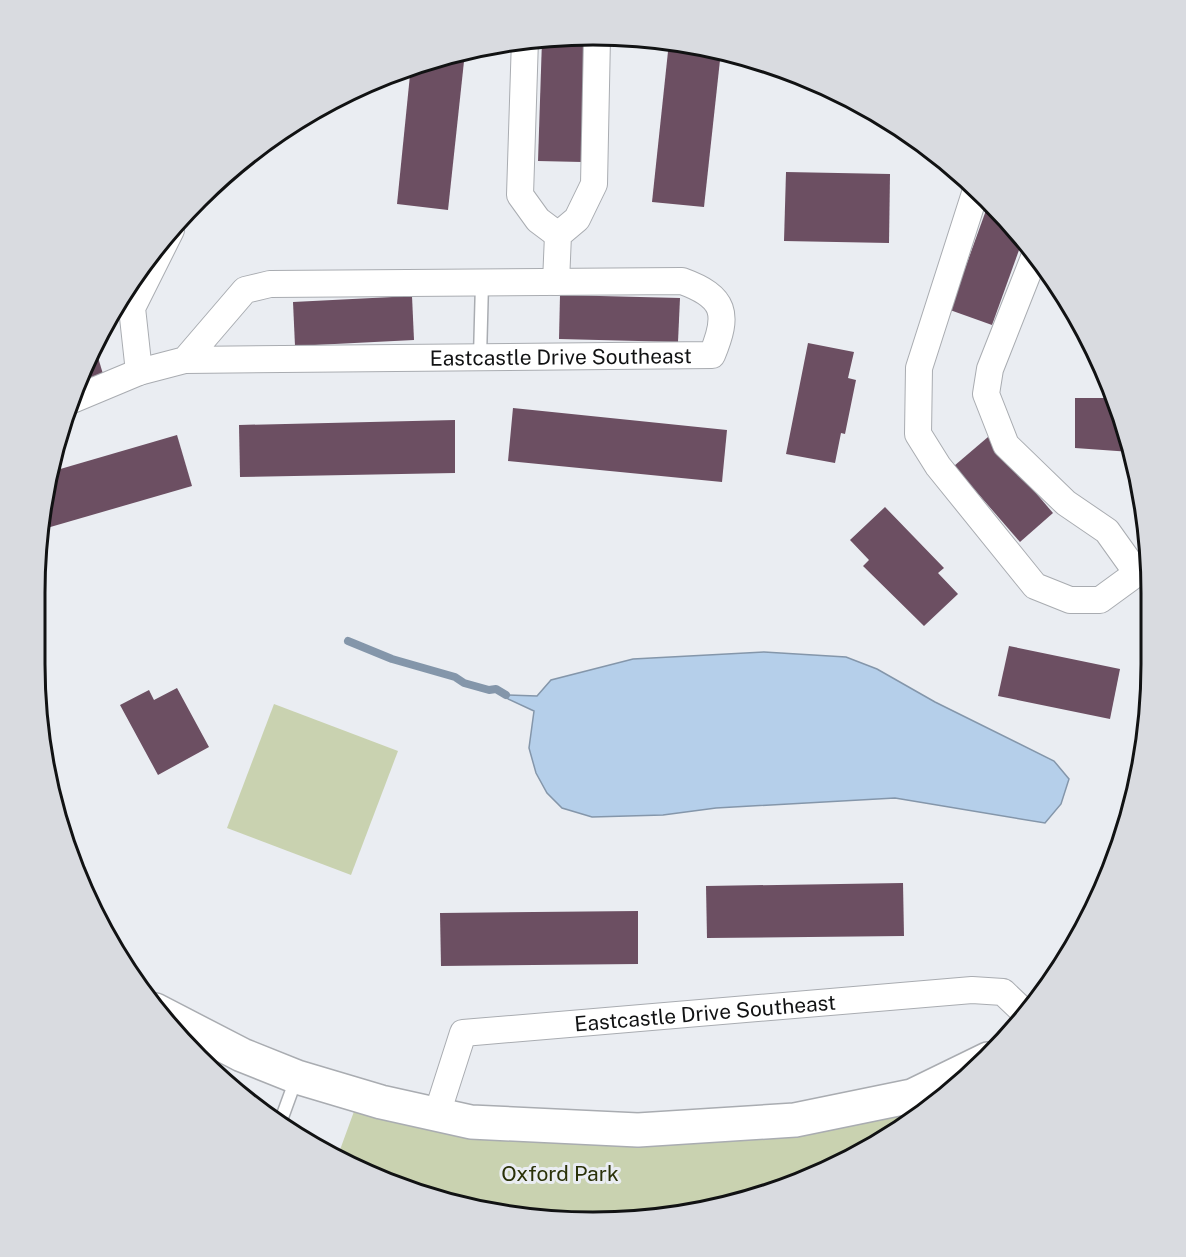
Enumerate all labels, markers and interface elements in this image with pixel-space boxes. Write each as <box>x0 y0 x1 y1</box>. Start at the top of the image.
street label: Eastcastle Drive Southeast <box>430 343 692 370</box>
street label: Eastcastle Drive Southeast <box>573 989 837 1036</box>
park label: Oxford Park <box>501 1161 619 1186</box>

